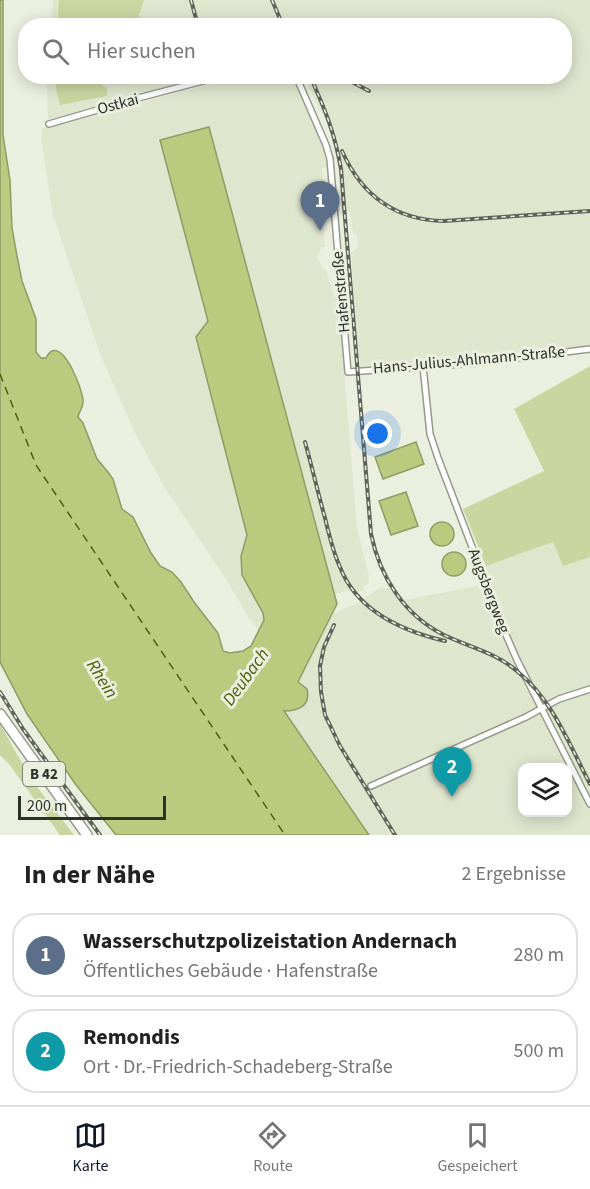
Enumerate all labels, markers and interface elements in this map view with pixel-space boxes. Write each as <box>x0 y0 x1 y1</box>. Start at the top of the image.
search box <box>18 18 572 84</box>
icon: search <box>39 35 72 68</box>
text: Hier suchen <box>87 35 196 67</box>
street label: Ostkai <box>95 88 141 120</box>
pin: 1 <box>300 182 340 231</box>
street label: Hafenstraße <box>326 250 356 334</box>
street label: Hans-Julius-Ahlmann-Straße <box>372 341 566 379</box>
your location <box>363 419 392 448</box>
street label: Augsbergweg <box>463 545 515 637</box>
water label: Deubach <box>217 643 275 711</box>
water label: Rhein <box>80 655 124 703</box>
pin: 2 <box>432 748 472 797</box>
road number: B 42 <box>23 762 65 786</box>
map controls <box>518 763 572 817</box>
button: layers <box>518 763 572 817</box>
scale bar <box>18 793 166 820</box>
text: 200 m <box>27 795 67 817</box>
text: In der Nähe <box>24 856 155 893</box>
text: 2 Ergebnisse <box>461 860 566 888</box>
text: Wasserschutzpolizeistation Andernach <box>83 925 457 957</box>
text: 1 <box>40 941 51 969</box>
text: 280 m <box>514 941 564 969</box>
text: Öffentliches Gebäude · Hafenstraße <box>83 957 378 985</box>
text: Remondis <box>83 1021 180 1053</box>
text: 2 <box>40 1037 51 1065</box>
text: 500 m <box>514 1037 564 1065</box>
text: Ort · Dr.-Friedrich-Schadeberg-Straße <box>83 1053 393 1081</box>
tab: Karte <box>72 1119 108 1177</box>
tab: Route <box>253 1119 293 1177</box>
tab: Gespeichert <box>437 1119 518 1177</box>

